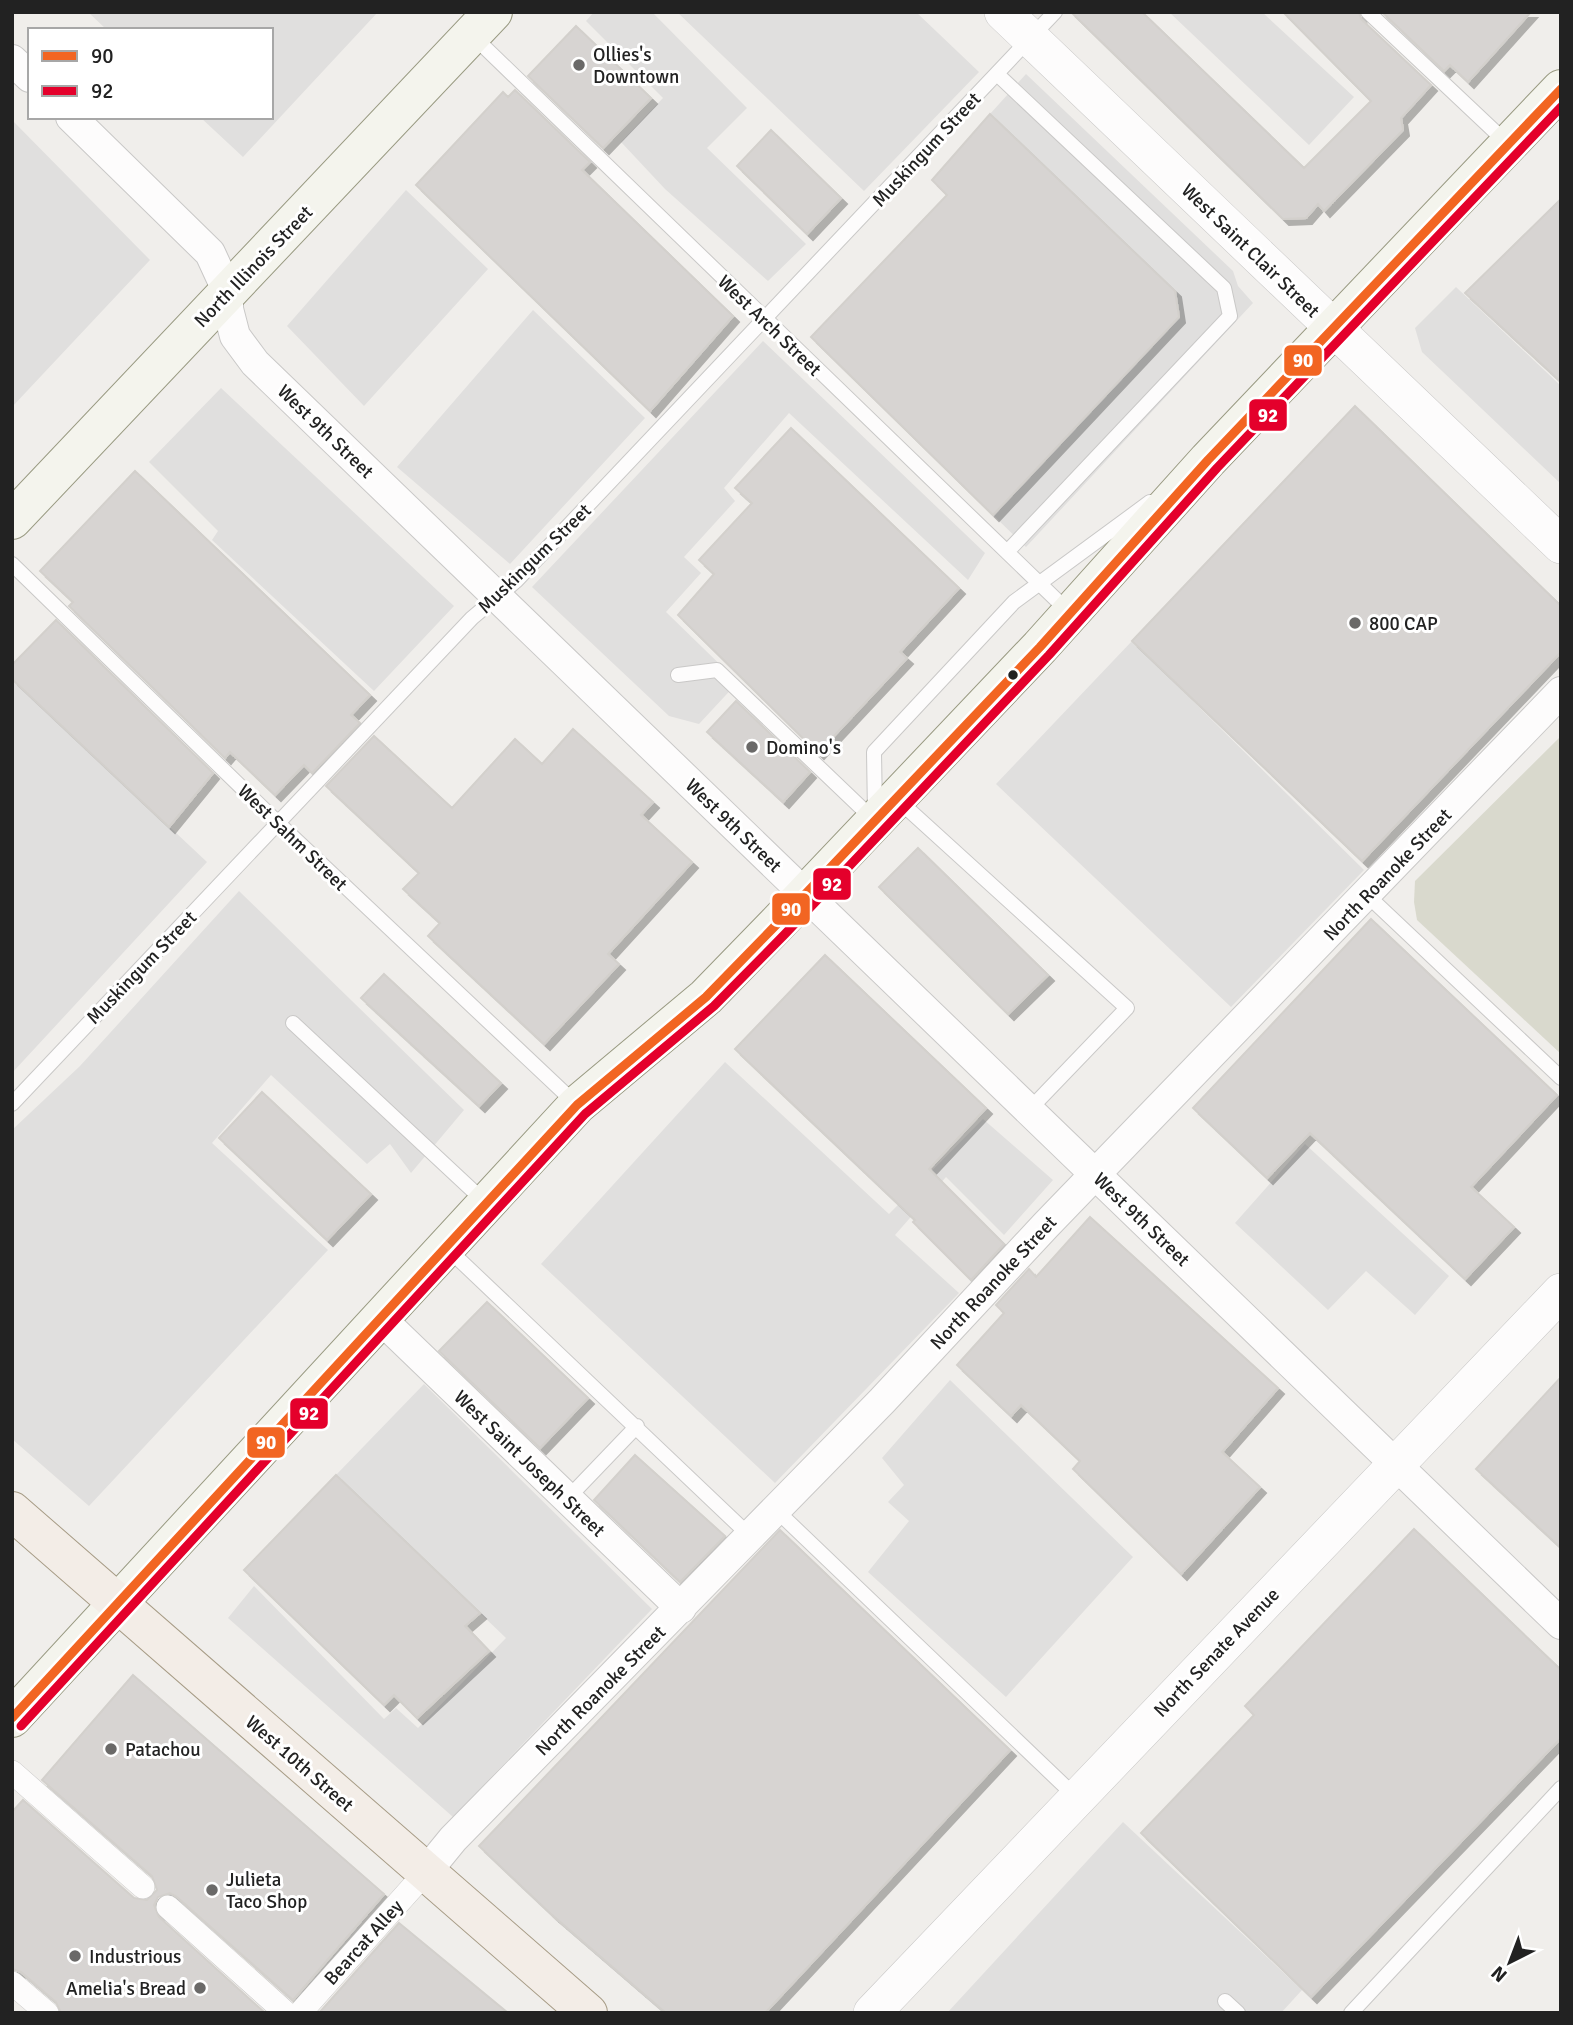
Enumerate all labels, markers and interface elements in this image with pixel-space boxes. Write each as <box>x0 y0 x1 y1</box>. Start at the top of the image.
legend <box>28 28 273 119</box>
text: 90 <box>91 43 114 69</box>
place label: Ollies's Downtown <box>593 43 679 89</box>
marker: Ollies's Downtown <box>571 57 587 73</box>
text: 92 <box>91 78 114 104</box>
street label: Muskingum Street <box>867 87 986 212</box>
street label: West Saint Clair Street <box>1176 178 1325 323</box>
street label: North Illinois Street <box>189 200 318 333</box>
street label: West Arch Street <box>712 270 827 382</box>
line badge: 90 <box>1283 344 1323 377</box>
text: 90 <box>1293 349 1313 373</box>
street label: West 9th Street <box>272 380 379 484</box>
line badge: 92 <box>1248 398 1288 432</box>
text: 92 <box>1258 404 1278 428</box>
street label: Muskingum Street <box>473 498 597 619</box>
place label: 800 CAP <box>1369 612 1438 636</box>
marker: 800 CAP <box>1347 615 1363 631</box>
unlabelled marker <box>1006 668 1020 682</box>
place label: Domino's <box>766 736 841 760</box>
marker: Domino's <box>744 739 760 755</box>
street label: West 9th Street <box>680 774 787 878</box>
street label: West Sahm Street <box>232 779 352 896</box>
street label: North Roanoke Street <box>1318 803 1457 946</box>
line badge: 92 <box>812 867 852 901</box>
text: 92 <box>822 873 842 897</box>
line badge: 90 <box>771 892 811 926</box>
text: 90 <box>781 898 801 922</box>
street label: Muskingum Street <box>82 906 202 1029</box>
street label: West 9th Street <box>1088 1168 1195 1272</box>
street label: North Roanoke Street <box>925 1210 1062 1355</box>
street label: West Saint Joseph Street <box>449 1385 610 1542</box>
line badge: 92 <box>289 1397 329 1430</box>
text: 92 <box>299 1402 319 1426</box>
line badge: 90 <box>246 1426 286 1459</box>
text: 90 <box>256 1431 276 1455</box>
street label: North Senate Avenue <box>1149 1583 1285 1722</box>
street label: North Roanoke Street <box>530 1620 671 1761</box>
street label: West 10th Street <box>240 1710 359 1817</box>
place label: Patachou <box>125 1738 201 1762</box>
marker: Patachou <box>103 1741 119 1757</box>
place label: Julieta Taco Shop <box>226 1868 307 1914</box>
marker: Julieta Taco Shop <box>204 1882 220 1898</box>
street label: Bearcat Alley <box>319 1895 408 1990</box>
north arrow <box>1475 1927 1545 1997</box>
place label: Industrious <box>89 1945 181 1969</box>
marker: Industrious <box>67 1948 83 1964</box>
text: N <box>1486 1961 1512 1987</box>
place label: Amelia's Bread <box>66 1977 186 2001</box>
marker: Amelia's Bread <box>192 1980 208 1996</box>

